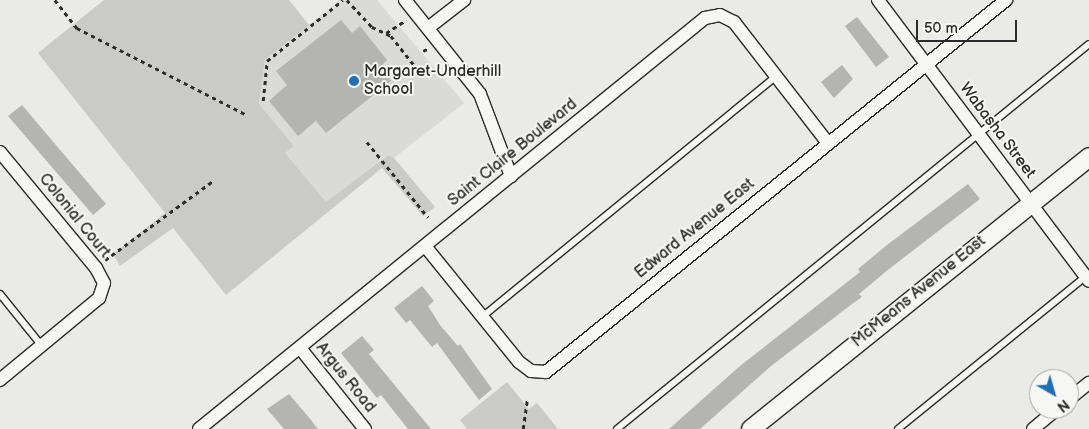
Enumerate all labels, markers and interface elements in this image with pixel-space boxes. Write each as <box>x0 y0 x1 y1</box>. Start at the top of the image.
scale bar <box>919 10 1020 42</box>
text: 50 m <box>924 19 958 38</box>
place label: Margaret-Underhill School <box>364 62 501 100</box>
marker: Margaret-Underhill School <box>348 75 360 87</box>
street label: Wabasha Street <box>955 79 1039 183</box>
street label: Saint Claire Boulevard <box>445 95 581 211</box>
street label: Colonial Court <box>34 170 114 262</box>
street label: Edward Avenue East <box>631 175 759 283</box>
street label: McMeans Avenue East <box>848 232 990 352</box>
street label: Argus Road <box>311 339 379 417</box>
north arrow <box>1029 369 1079 419</box>
text: N <box>1054 395 1072 415</box>

